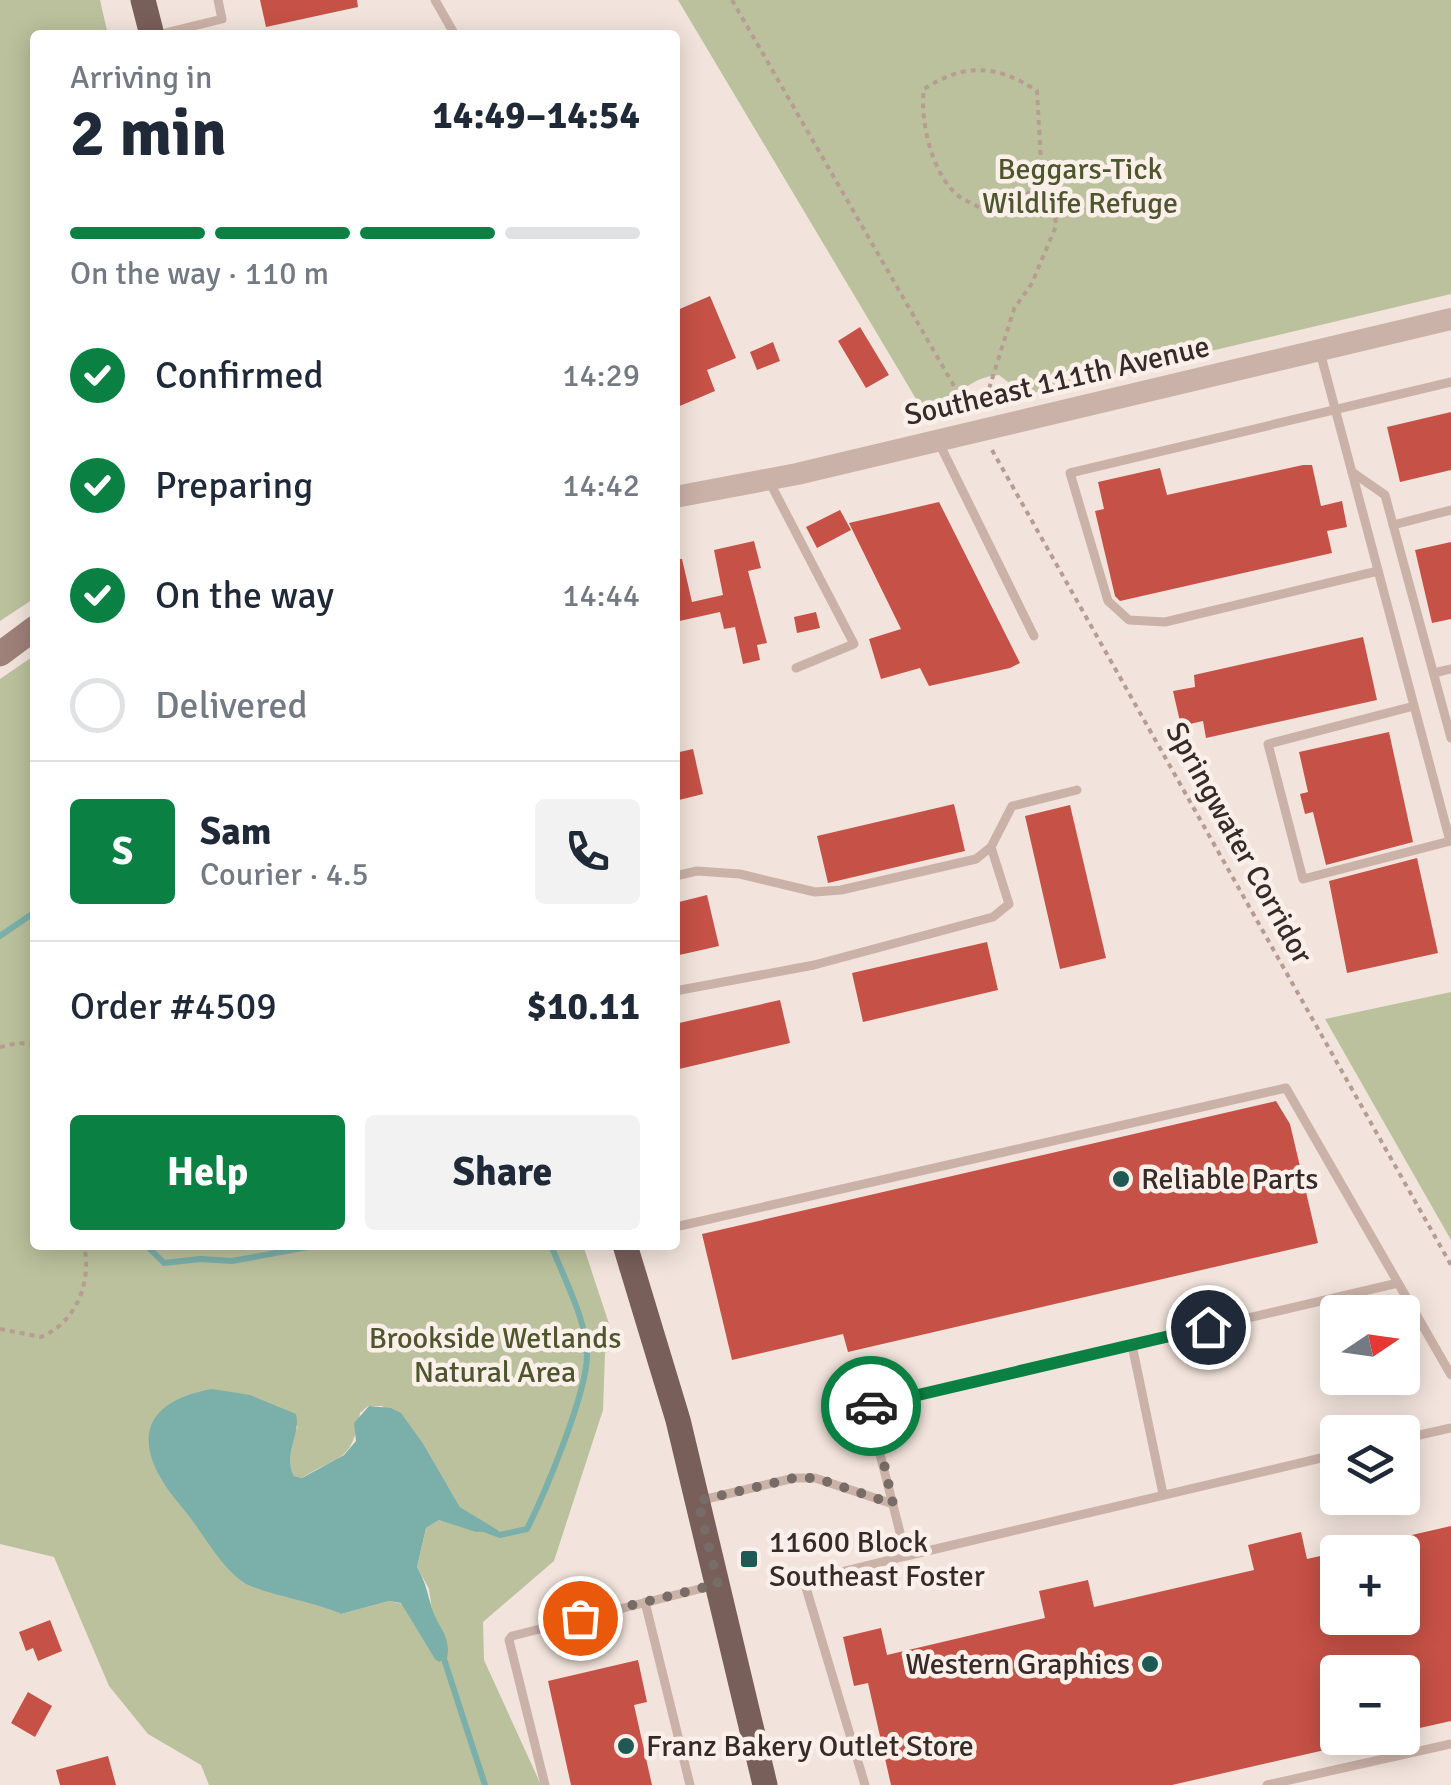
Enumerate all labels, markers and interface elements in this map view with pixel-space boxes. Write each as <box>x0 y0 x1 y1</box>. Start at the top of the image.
text: Arriving in <box>70 58 212 97</box>
text: 14:49–14:54 <box>432 92 640 139</box>
text: 2 min <box>70 94 227 174</box>
park label: Beggars-Tick Wildlife Refuge <box>982 151 1178 222</box>
text: On the way · 110 m <box>70 254 329 293</box>
street label: Southeast 111th Avenue <box>901 328 1213 434</box>
icon: check <box>70 348 125 403</box>
text: Confirmed <box>155 352 324 399</box>
text: 14:29 <box>562 356 640 395</box>
icon: check <box>70 458 125 513</box>
text: Preparing <box>155 462 313 509</box>
text: 14:42 <box>562 466 640 505</box>
icon: check <box>70 568 125 623</box>
text: On the way <box>155 572 334 619</box>
text: 14:44 <box>562 576 640 615</box>
text: Delivered <box>155 682 308 729</box>
street label: Springwater Corridor <box>1157 716 1321 970</box>
button: phone <box>535 799 640 904</box>
text: Sam <box>200 808 271 855</box>
text: S <box>112 828 133 875</box>
text: Courier · 4.5 <box>200 855 369 894</box>
text: Order #4509 <box>70 983 277 1030</box>
text: $10.11 <box>527 983 640 1030</box>
button: Help <box>70 1115 345 1230</box>
button: Share <box>365 1115 640 1230</box>
place label: Reliable Parts <box>1141 1161 1318 1198</box>
marker: Reliable Parts <box>1110 1168 1132 1190</box>
pin <box>1166 1285 1251 1370</box>
north arrow <box>1320 1295 1420 1395</box>
map controls <box>1320 1295 1420 1755</box>
icon: home <box>1181 1300 1236 1355</box>
park label: Brookside Wetlands Natural Area <box>369 1320 621 1391</box>
courier <box>821 1356 921 1456</box>
icon: car <box>844 1379 899 1434</box>
button: layers <box>1320 1415 1420 1515</box>
place label: 11600 Block Southeast Foster <box>769 1524 985 1595</box>
button: + <box>1320 1535 1420 1635</box>
marker: 11600 Block Southeast Foster <box>738 1548 760 1570</box>
pin <box>538 1576 623 1661</box>
icon: bag <box>553 1591 608 1646</box>
place label: Western Graphics <box>905 1646 1130 1683</box>
marker: Western Graphics <box>1139 1653 1161 1675</box>
button: − <box>1320 1655 1420 1755</box>
place label: Franz Bakery Outlet Store <box>646 1728 974 1765</box>
marker: Franz Bakery Outlet Store <box>615 1735 637 1757</box>

